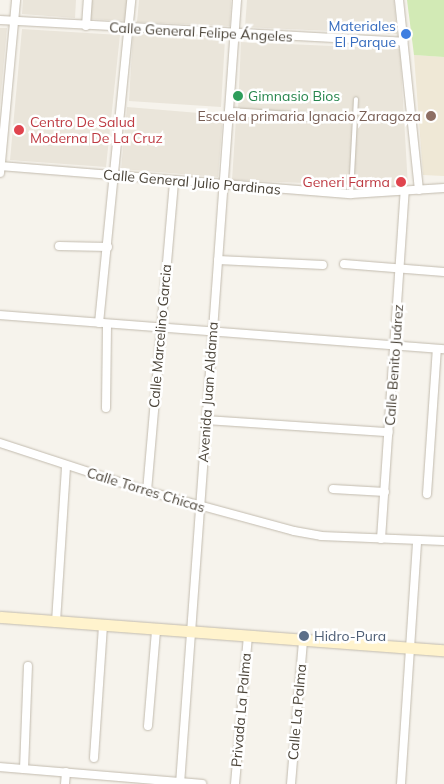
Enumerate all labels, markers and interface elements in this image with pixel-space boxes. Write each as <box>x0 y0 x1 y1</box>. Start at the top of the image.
place label: Materiales El Parque <box>328 18 396 50</box>
street label: Calle General Felipe Ángeles <box>109 19 293 45</box>
marker: Materiales El Parque <box>400 28 412 40</box>
place label: Gimnasio Bios <box>248 88 340 104</box>
marker: Gimnasio Bios <box>232 90 244 102</box>
place label: Escuela primaria Ignacio Zaragoza <box>197 108 421 124</box>
marker: Escuela primaria Ignacio Zaragoza <box>425 110 437 122</box>
place label: Centro De Salud Moderna De La Cruz <box>30 114 163 146</box>
marker: Centro De Salud Moderna De La Cruz <box>12 123 26 137</box>
street label: Calle General Julio Pardinas <box>103 166 281 198</box>
place label: Generi Farma <box>303 174 390 190</box>
marker: Generi Farma <box>394 175 408 189</box>
street label: Calle Marcelino Garcia <box>145 263 175 409</box>
street label: Calle Benito Juárez <box>381 304 407 426</box>
street label: Avenida Juan Aldama <box>195 321 221 463</box>
street label: Calle Torres Chicas <box>85 464 207 516</box>
place label: Hidro-Pura <box>314 628 386 644</box>
marker: Hidro-Pura <box>298 630 310 642</box>
street label: Privada La Palma <box>228 652 254 768</box>
street label: Calle La Palma <box>284 663 310 761</box>

